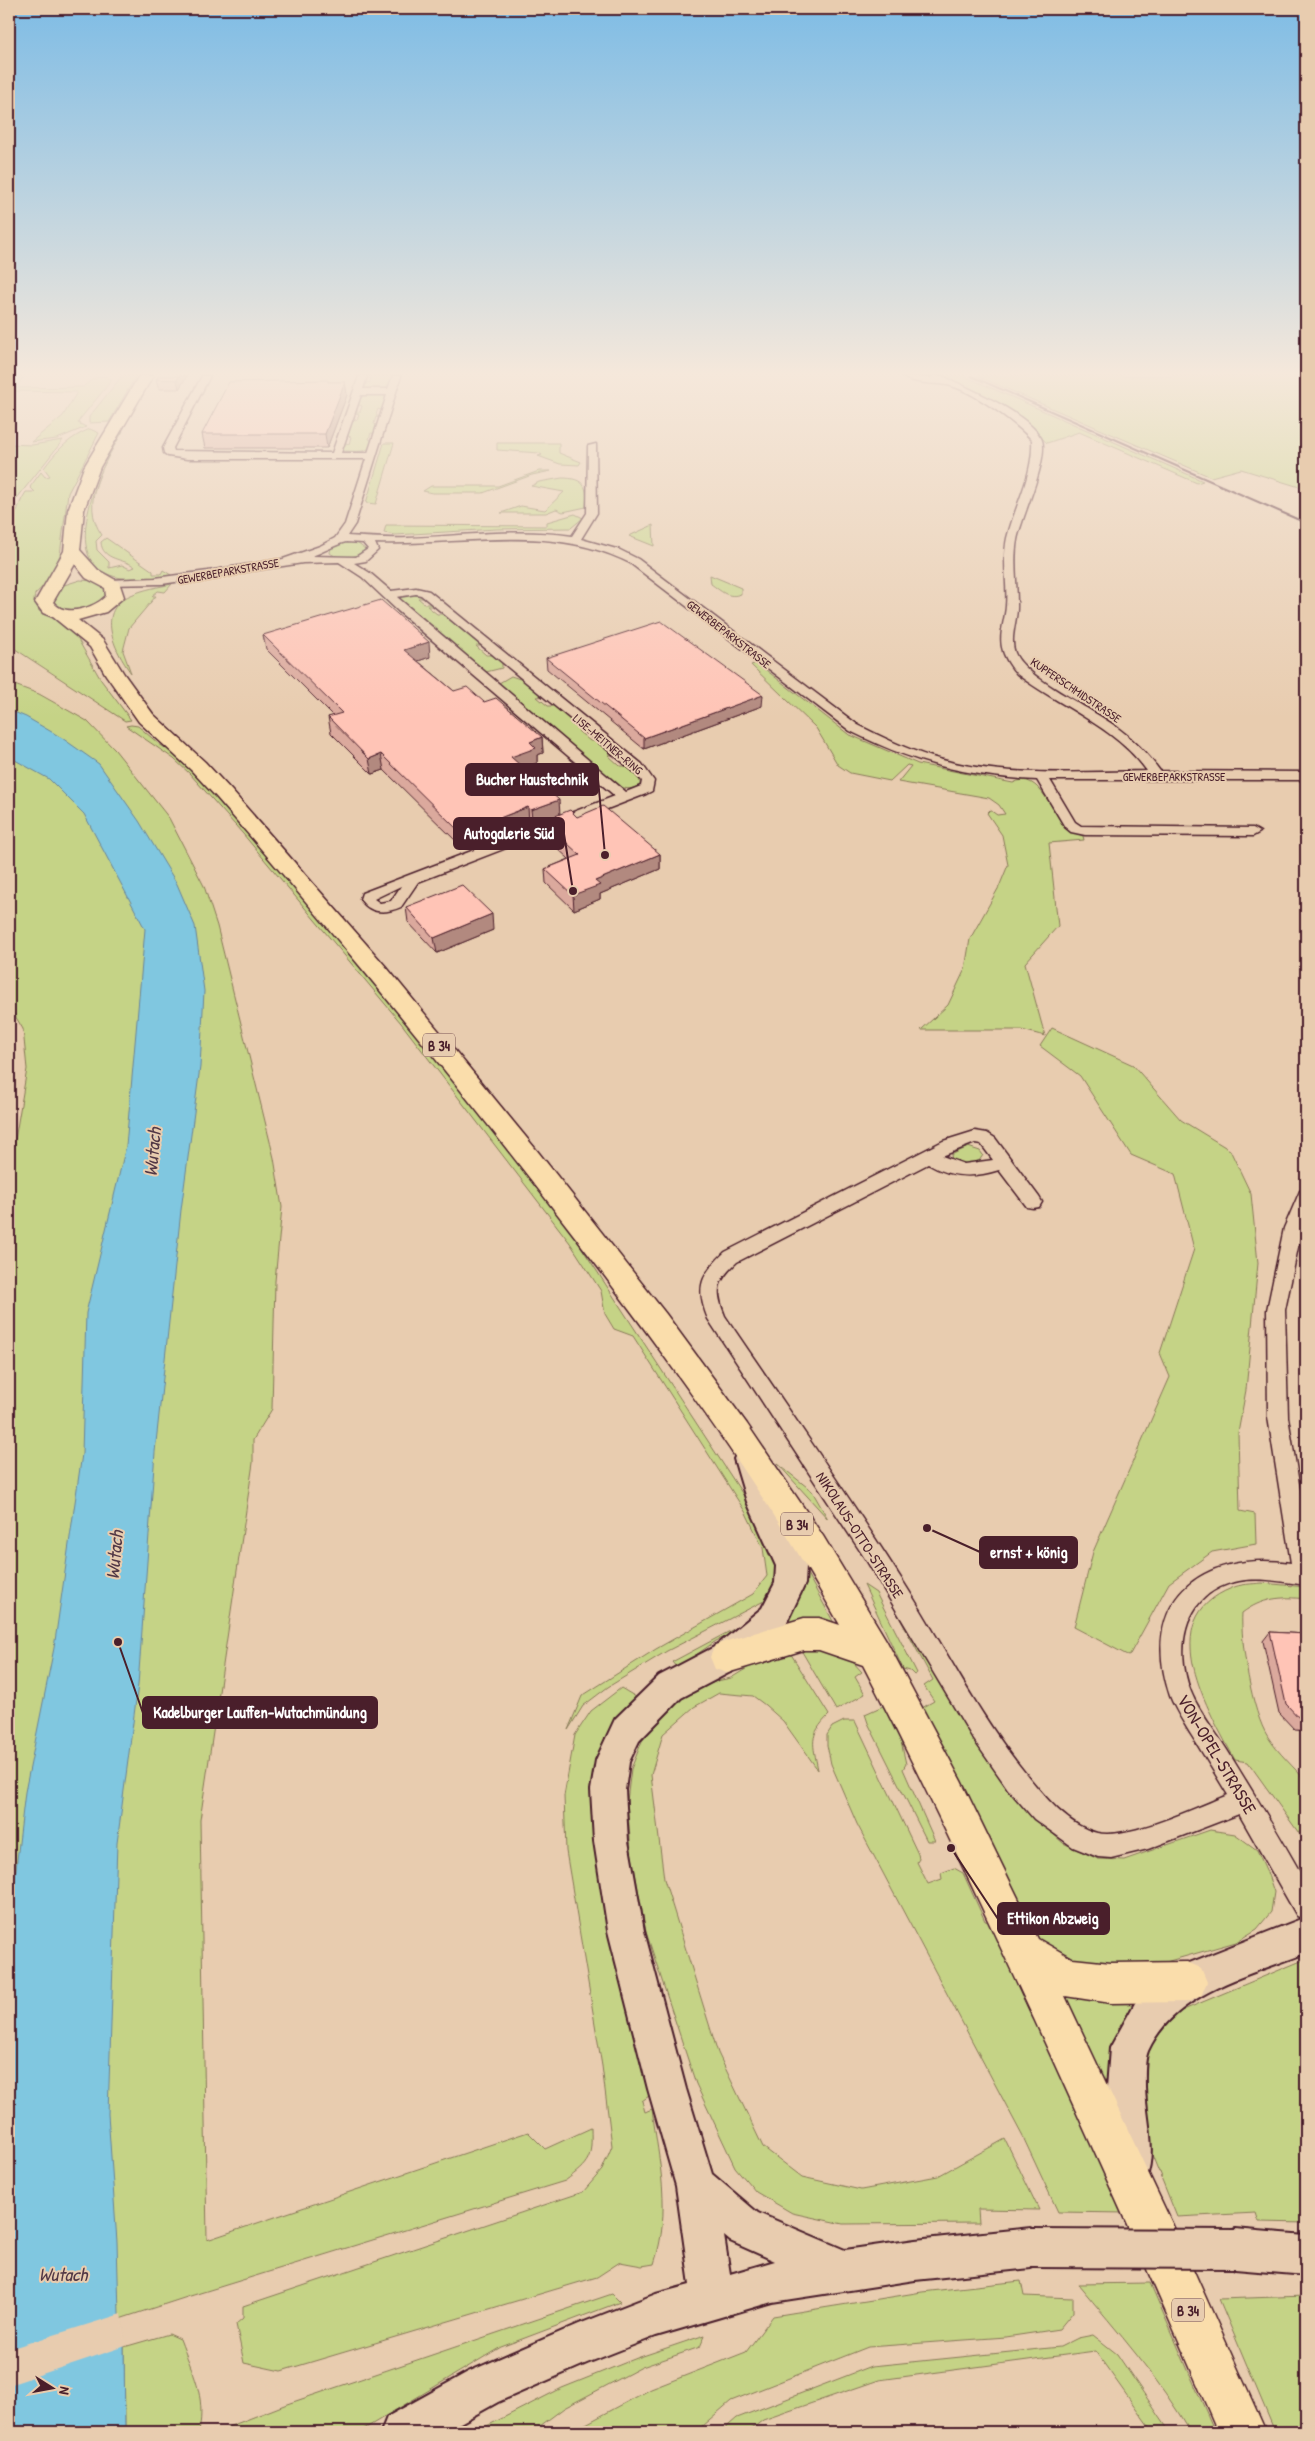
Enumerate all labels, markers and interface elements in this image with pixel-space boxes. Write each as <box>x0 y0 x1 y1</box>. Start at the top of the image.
street label: GEWERBEPARKSTRASSE <box>176 554 281 588</box>
street label: GEWERBEPARKSTRASSE <box>683 596 775 673</box>
street label: KUPFERSCHMIDSTRASSE <box>1027 653 1125 727</box>
street label: LISE-MEITNER-RING <box>570 710 647 778</box>
callout: Bucher Haustechnik <box>466 764 598 795</box>
text: Bucher Haustechnik <box>476 768 588 790</box>
street label: GEWERBEPARKSTRASSE <box>1123 768 1226 785</box>
callout: Autogalerie Süd <box>454 818 564 849</box>
text: Autogalerie Süd <box>464 822 555 845</box>
road number: B 34 <box>423 1034 455 1056</box>
water label: Wutach <box>137 1125 167 1177</box>
street label: NIKOLAUS-OTTO-STRASSE <box>811 1468 909 1603</box>
road number: B 34 <box>781 1512 813 1536</box>
water label: Wutach <box>99 1528 129 1580</box>
callout: ernst + könig <box>980 1537 1077 1568</box>
text: ernst + könig <box>990 1541 1068 1564</box>
street label: VON-OPEL-STRASSE <box>1171 1689 1263 1819</box>
callout: Kadelburger Lauffen-Wutachmündung <box>143 1697 377 1728</box>
text: Kadelburger Lauffen-Wutachmündung <box>153 1701 367 1724</box>
callout: Ettikon Abzweig <box>998 1903 1109 1934</box>
text: Ettikon Abzweig <box>1007 1907 1099 1930</box>
water label: Wutach <box>39 2261 89 2287</box>
road number: B 34 <box>1172 2298 1204 2322</box>
north arrow <box>28 2364 78 2414</box>
text: N <box>55 2385 75 2397</box>

